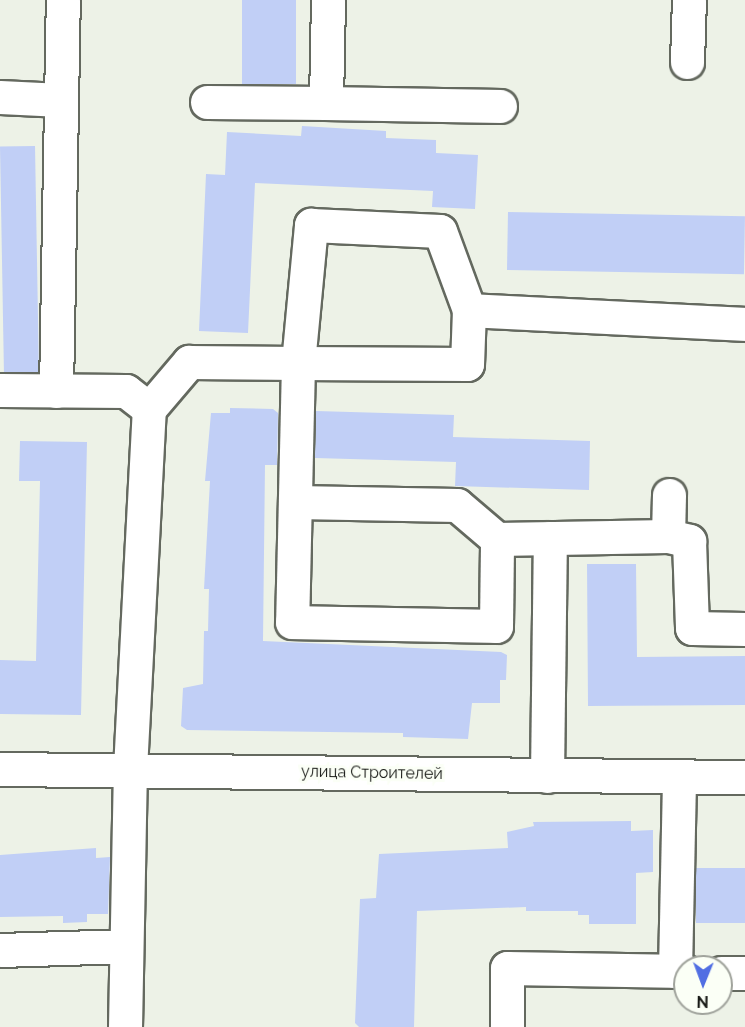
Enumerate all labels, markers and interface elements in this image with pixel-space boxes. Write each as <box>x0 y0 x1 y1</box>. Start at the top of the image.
street label: улица Строителей <box>301 762 443 784</box>
north arrow <box>673 955 733 1015</box>
text: N <box>696 992 709 1011</box>

